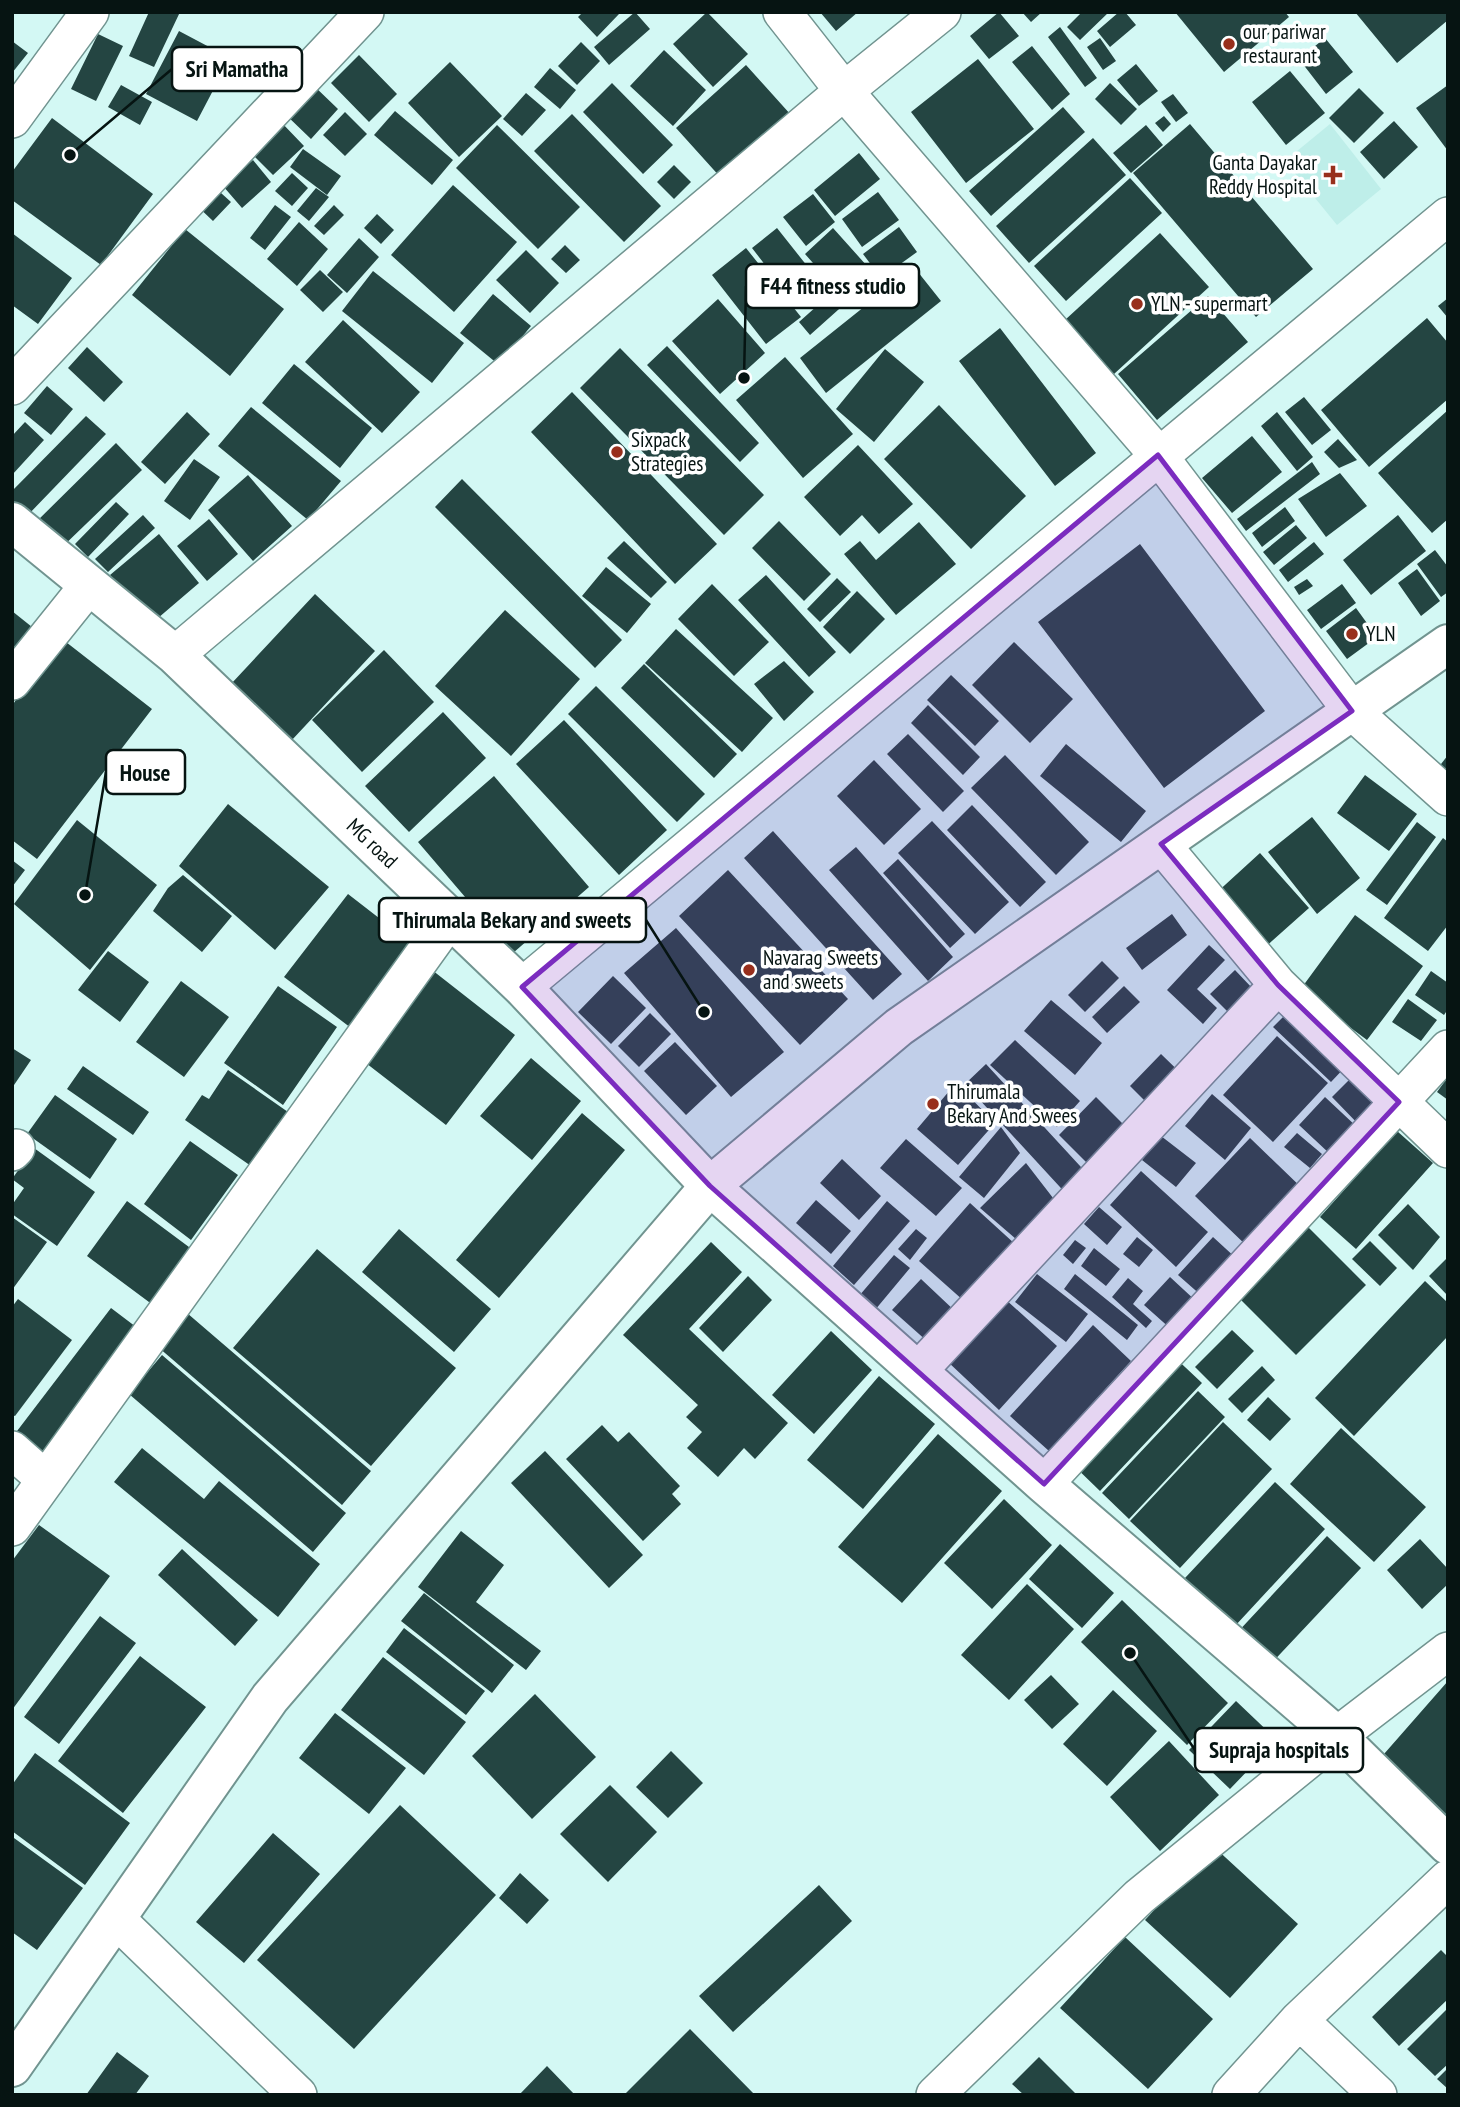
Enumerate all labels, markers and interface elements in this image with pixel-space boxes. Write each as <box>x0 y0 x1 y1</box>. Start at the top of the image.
place label: our pariwar restaurant <box>1243 18 1326 69</box>
marker: our pariwar restaurant <box>1221 36 1237 52</box>
callout: Sri Mamatha <box>172 47 302 91</box>
text: Sri Mamatha <box>186 54 288 83</box>
place label: Ganta Dayakar Reddy Hospital <box>1209 149 1317 200</box>
marker: Ganta Dayakar Reddy Hospital <box>1323 165 1343 185</box>
callout: F44 fitness studio <box>746 264 919 308</box>
text: F44 fitness studio <box>760 271 906 300</box>
place label: YLN - supermart <box>1151 290 1268 317</box>
marker: YLN - supermart <box>1129 296 1145 312</box>
place label: Sixpack Strategies <box>631 426 703 477</box>
marker: Sixpack Strategies <box>609 444 625 460</box>
place label: YLN <box>1366 620 1396 647</box>
marker: YLN <box>1344 626 1360 642</box>
callout: House <box>106 750 185 794</box>
text: House <box>120 758 170 787</box>
street label: MG road <box>341 812 404 874</box>
callout: Thirumala Bekary and sweets <box>379 898 646 942</box>
text: Thirumala Bekary and sweets <box>393 905 631 934</box>
place label: Navarag Sweets and sweets <box>763 944 878 995</box>
marker: Navarag Sweets and sweets <box>741 962 757 978</box>
place label: Thirumala Bekary And Swees <box>947 1078 1077 1129</box>
marker: Thirumala Bekary And Swees <box>925 1096 941 1112</box>
callout: Supraja hospitals <box>1195 1728 1363 1772</box>
text: Supraja hospitals <box>1209 1735 1349 1764</box>

